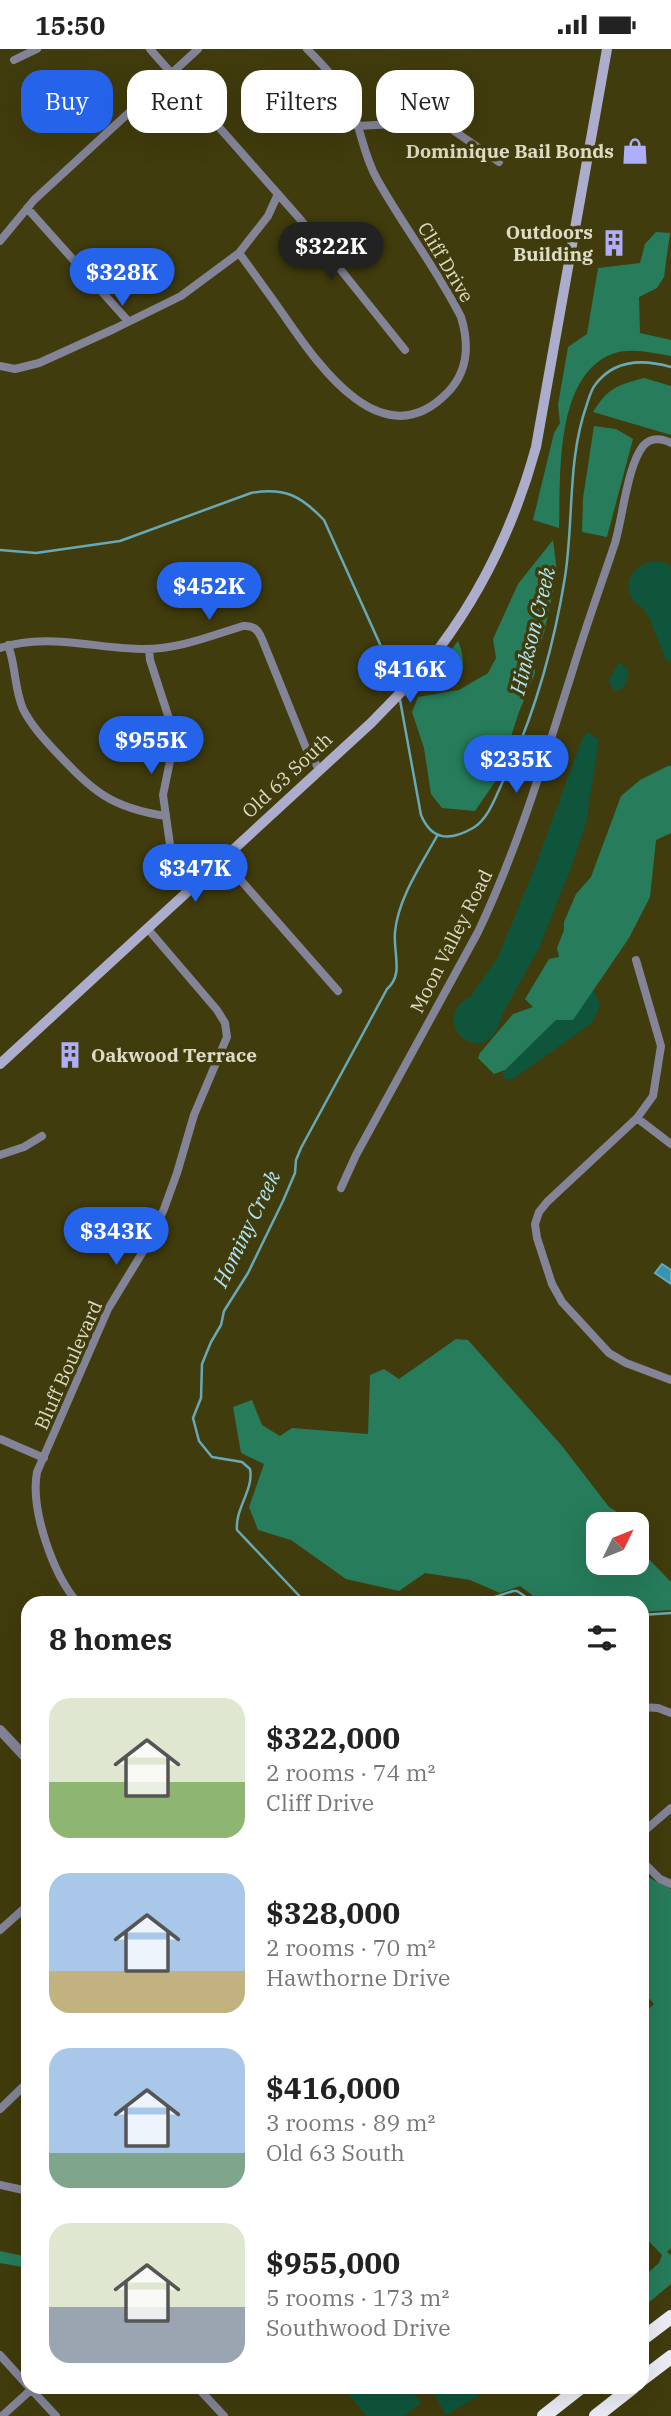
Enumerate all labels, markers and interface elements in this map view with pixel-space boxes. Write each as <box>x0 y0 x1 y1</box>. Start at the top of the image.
text: 15:50 <box>35 8 105 42</box>
chip: Buy <box>21 70 113 133</box>
chip: Rent <box>127 70 227 133</box>
chip: Filters <box>241 70 362 133</box>
chip: New <box>376 70 474 133</box>
shop icon: Dominique Bail Bonds <box>620 136 650 166</box>
place label: Dominique Bail Bonds <box>406 139 614 163</box>
street label: Cliff Drive <box>413 218 479 306</box>
place label: Outdoors Building <box>506 220 593 266</box>
pin: $322K <box>282 223 380 282</box>
building icon: Outdoors Building <box>599 228 629 258</box>
text: $322K <box>295 230 367 260</box>
pin: $328K <box>73 249 171 308</box>
text: $328K <box>86 256 158 286</box>
pin: $452K <box>160 563 258 622</box>
water label: Hinkson Creek <box>502 563 562 698</box>
text: $452K <box>173 570 245 600</box>
pin: $416K <box>361 645 459 705</box>
text: $416K <box>374 653 446 683</box>
pin: $955K <box>102 717 200 776</box>
text: $955K <box>115 724 187 754</box>
street label: Old 63 South <box>237 727 337 823</box>
pin: $235K <box>467 735 565 795</box>
text: $235K <box>480 743 552 773</box>
pin: $347K <box>146 845 244 904</box>
text: $347K <box>159 852 231 882</box>
street label: Moon Valley Road <box>404 865 498 1017</box>
building icon: Oakwood Terrace <box>55 1040 85 1070</box>
place label: Oakwood Terrace <box>91 1043 257 1067</box>
water label: Hominy Creek <box>205 1165 287 1292</box>
pin: $343K <box>67 1207 165 1267</box>
text: $343K <box>80 1215 152 1245</box>
street label: Bluff Boulevard <box>29 1297 107 1433</box>
north arrow <box>586 1512 649 1575</box>
map controls <box>586 1512 649 1575</box>
text: 8 homes <box>49 1619 172 1658</box>
icon: filters <box>583 1619 621 1657</box>
text: $322,000 <box>266 1718 400 1757</box>
icon: home <box>105 1726 189 1810</box>
text: 2 rooms · 74 m² <box>266 1757 436 1787</box>
text: Cliff Drive <box>266 1787 374 1817</box>
text: $328,000 <box>266 1893 400 1932</box>
icon: home <box>105 1901 189 1985</box>
text: 2 rooms · 70 m² <box>266 1932 436 1962</box>
text: Hawthorne Drive <box>266 1962 450 1992</box>
text: $416,000 <box>266 2068 400 2107</box>
icon: home <box>105 2076 189 2160</box>
text: 3 rooms · 89 m² <box>266 2107 436 2137</box>
text: Old 63 South <box>266 2137 405 2167</box>
text: $955,000 <box>266 2243 400 2282</box>
icon: home <box>105 2251 189 2335</box>
text: 5 rooms · 173 m² <box>266 2282 449 2312</box>
text: Southwood Drive <box>266 2312 450 2342</box>

